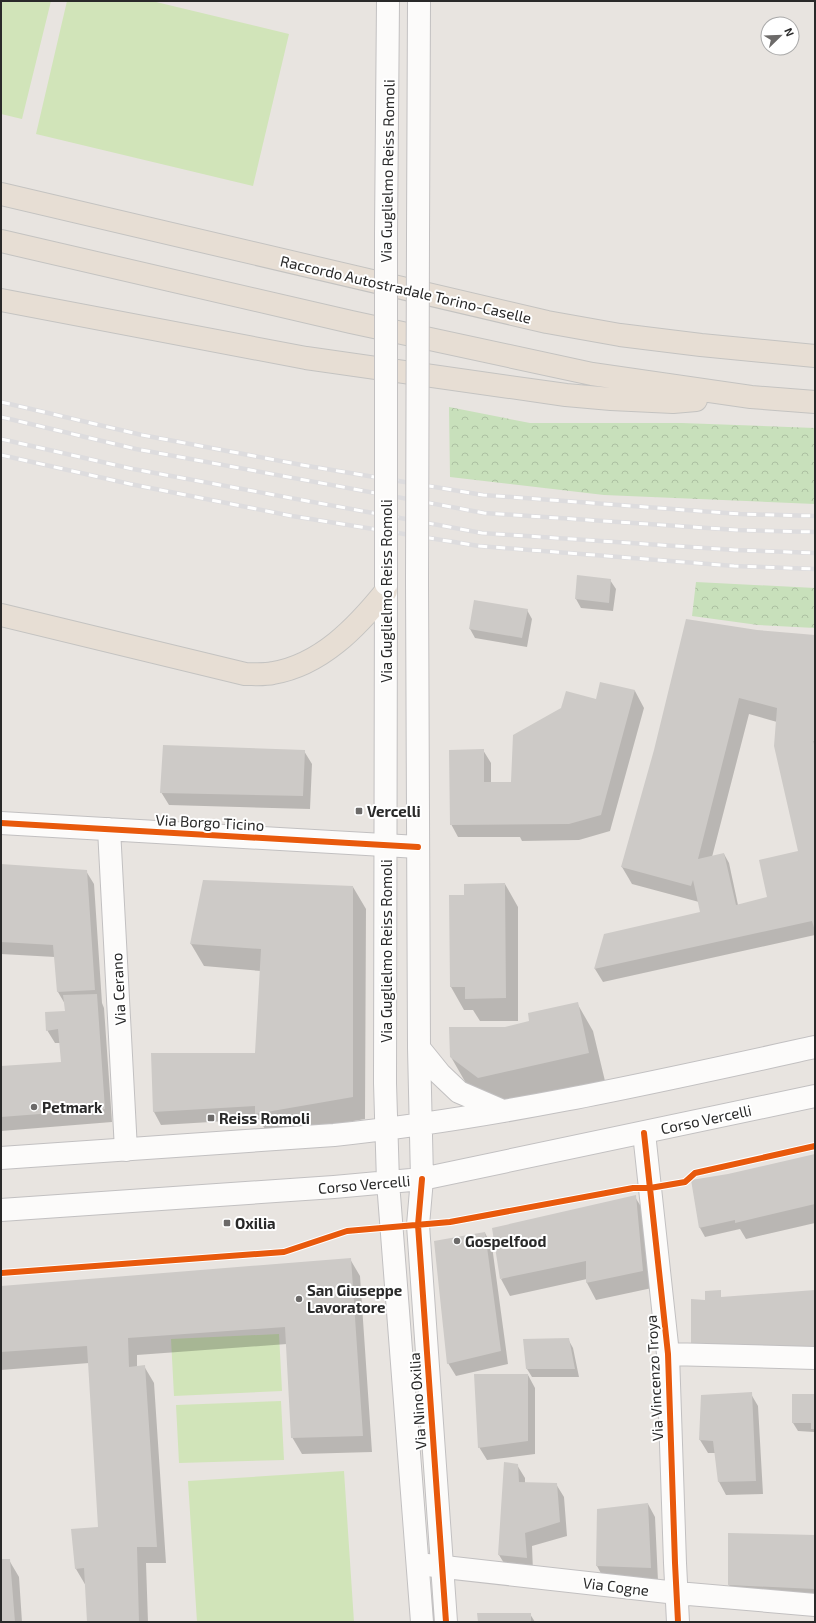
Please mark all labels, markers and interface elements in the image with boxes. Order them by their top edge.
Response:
north arrow [760,16,800,56]
text: N [782,26,797,38]
street label: Via Guglielmo Reiss Romoli [376,79,398,263]
street label: Raccordo Autostradale Torino-Caselle [279,251,533,327]
street label: Via Guglielmo Reiss Romoli [377,499,395,683]
place label: Vercelli [367,802,421,820]
marker: Vercelli [354,806,364,816]
street label: Via Borgo Ticino [155,810,265,834]
street label: Via Guglielmo Reiss Romoli [377,859,395,1043]
street label: Via Cerano [107,952,129,1026]
place label: Petmark [42,1098,103,1116]
street label: Corso Vercelli [659,1101,753,1137]
marker: Petmark [29,1102,39,1112]
place label: Reiss Romoli [219,1109,310,1127]
marker: Reiss Romoli [206,1113,216,1123]
street label: Corso Vercelli [317,1171,411,1197]
place label: Oxilia [235,1214,276,1232]
marker: Oxilia [222,1218,232,1228]
place label: Gospelfood [465,1232,546,1250]
marker: Gospelfood [452,1236,462,1246]
place label: San Giuseppe Lavoratore [307,1281,402,1316]
marker: San Giuseppe Lavoratore [294,1294,304,1304]
street label: Via Vincenzo Troya [642,1314,666,1442]
street label: Via Nino Oxilia [405,1352,429,1450]
street label: Via Cogne [582,1573,650,1599]

